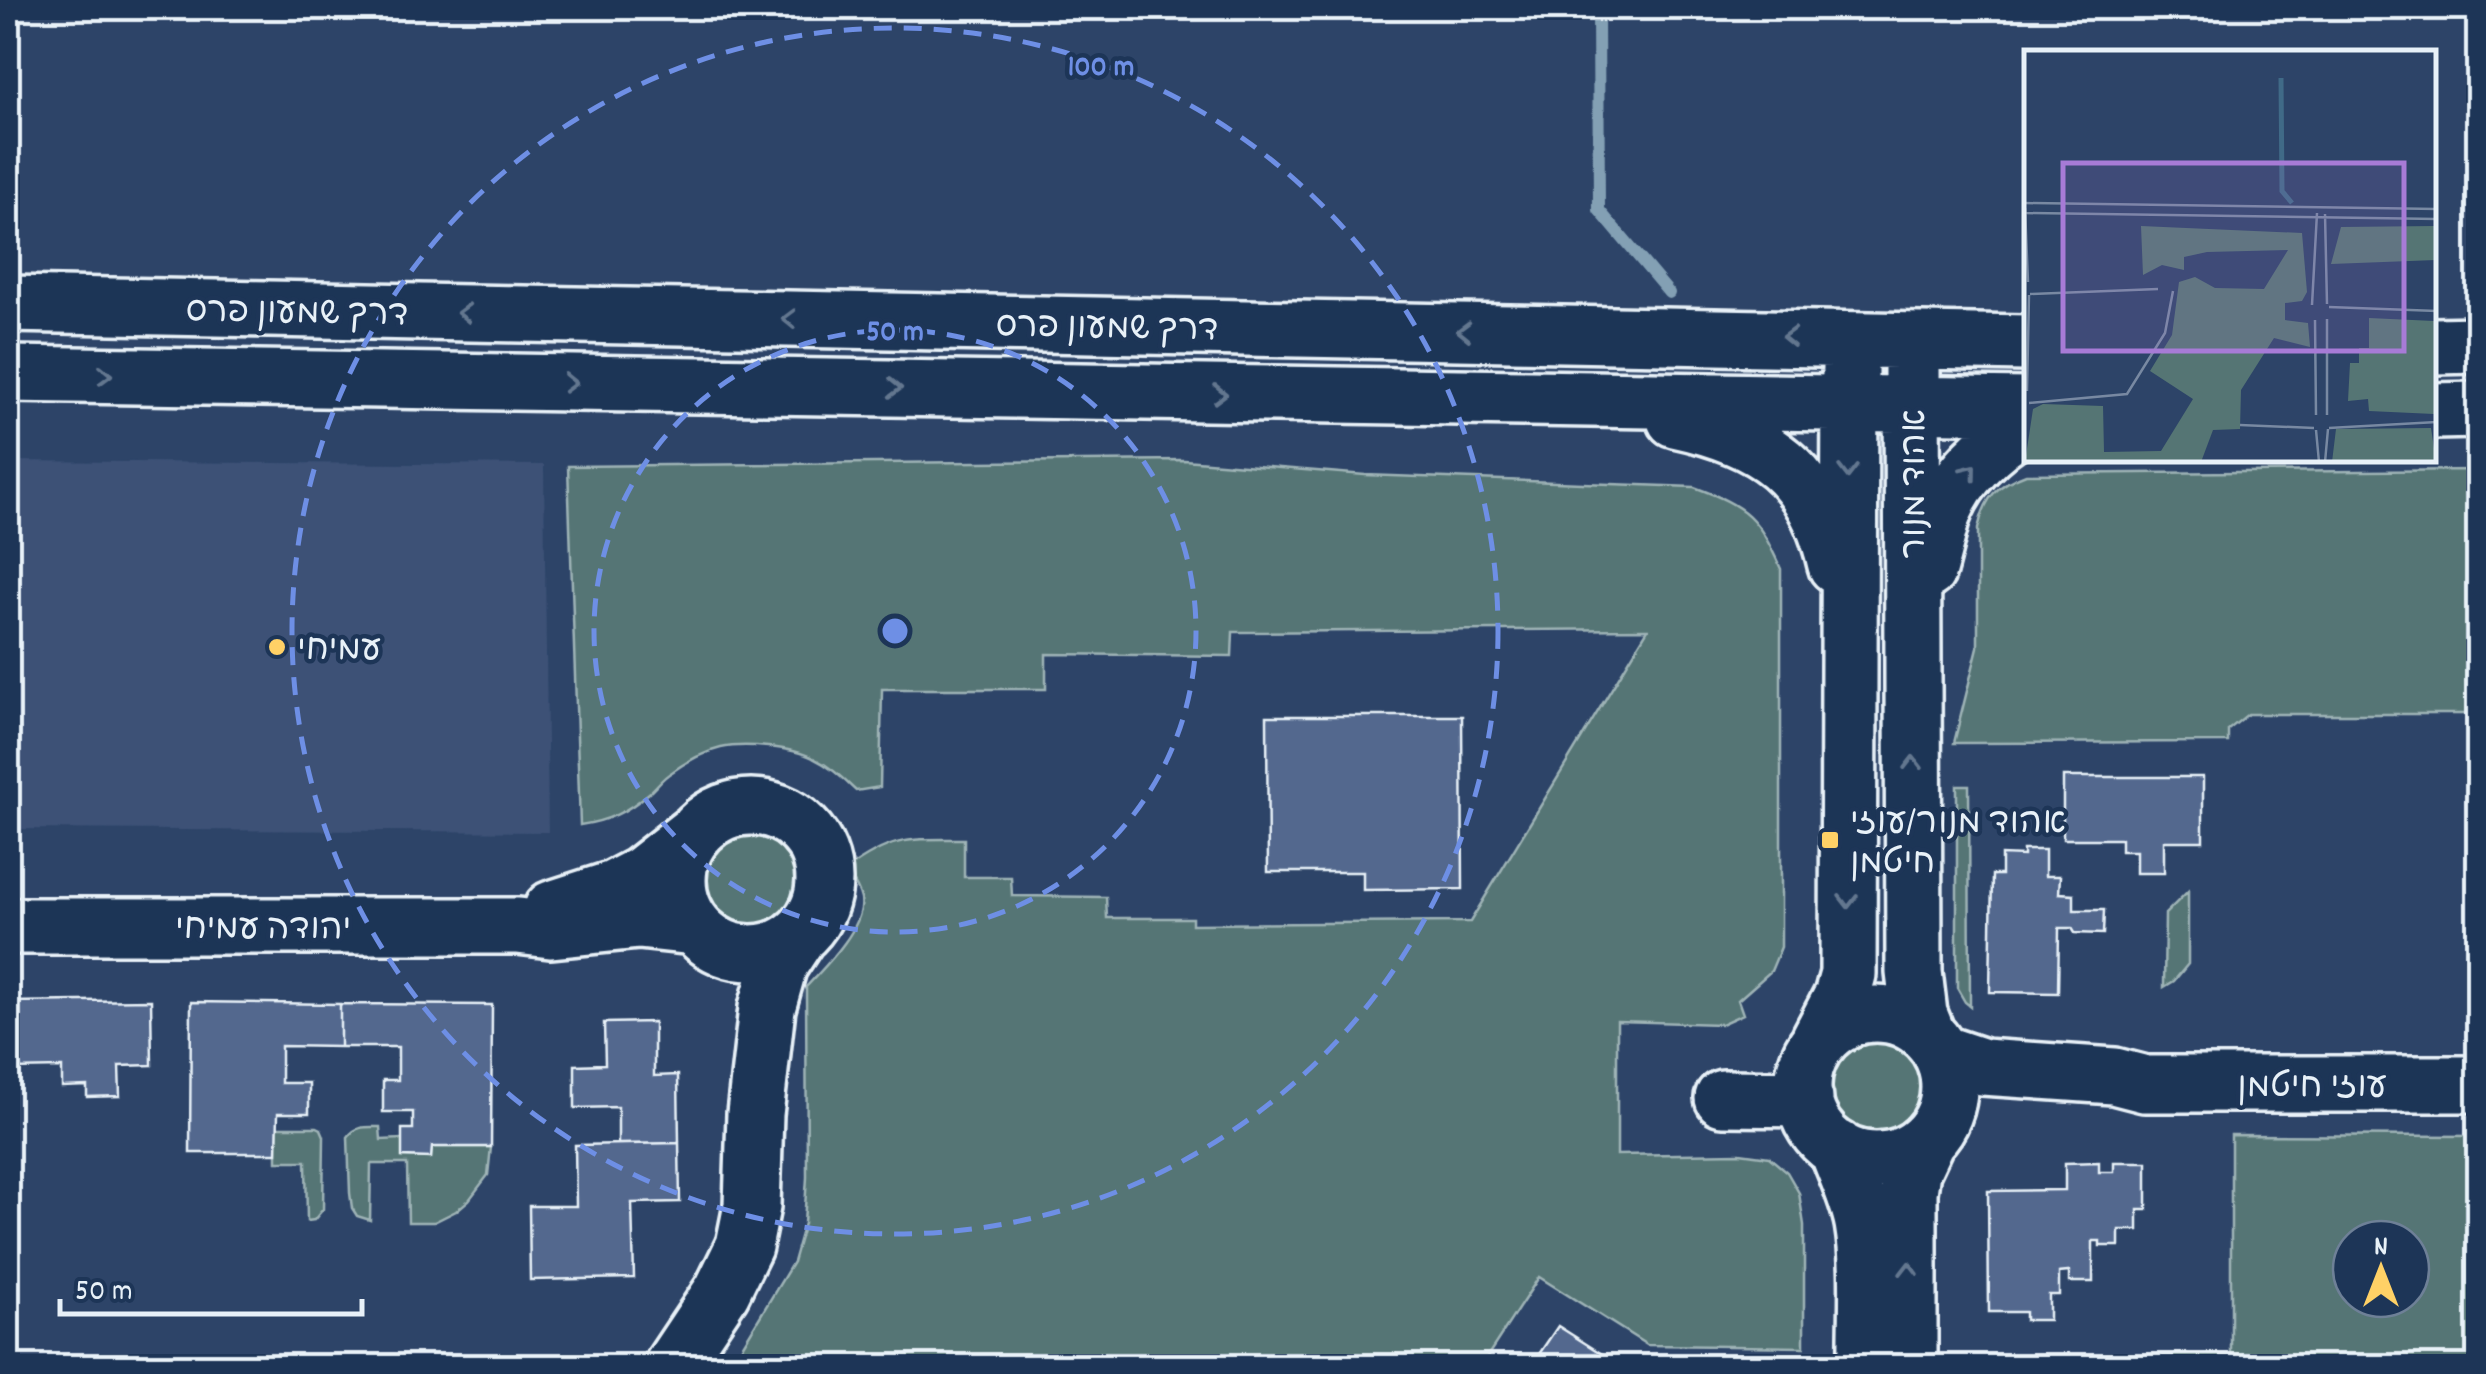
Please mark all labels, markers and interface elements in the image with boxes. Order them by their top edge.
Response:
text: 100 m [1068,48,1134,91]
inset map [2024,50,2436,462]
street label: דרך שמעון פרס [185,288,409,342]
one-way arrow [455,302,471,323]
street label: דרך שמעון פרס [995,303,1219,357]
one-way arrow [780,308,796,329]
text: 50 m [866,313,924,356]
one-way arrow [1455,320,1470,342]
one-way arrow [1780,326,1796,348]
one-way arrow [97,365,113,386]
one-way arrow [562,372,578,394]
one-way arrow [887,378,903,399]
one-way arrow [1212,383,1228,404]
street label: אהוד מנור [1892,409,1942,559]
one-way arrow [1838,463,1859,479]
one-way arrow [1958,464,1976,482]
centre of rings [877,613,913,649]
place label: עמיחי [297,627,381,677]
marker: עמיחי [266,636,288,658]
one-way arrow [1902,755,1924,770]
place label: אהוד מנור/עוזי חיטמן [1850,800,2066,890]
marker: אהוד מנור/עוזי חיטמן [1819,829,1841,851]
one-way arrow [1837,894,1859,909]
street label: יהודה עמיחי [175,906,351,956]
street label: עוזי חיטמן [2237,1064,2387,1114]
north arrow [2331,1219,2431,1319]
text: N [2374,1229,2388,1269]
scale bar [60,1254,362,1316]
one-way arrow [1898,1261,1920,1276]
text: 50 m [75,1272,133,1315]

